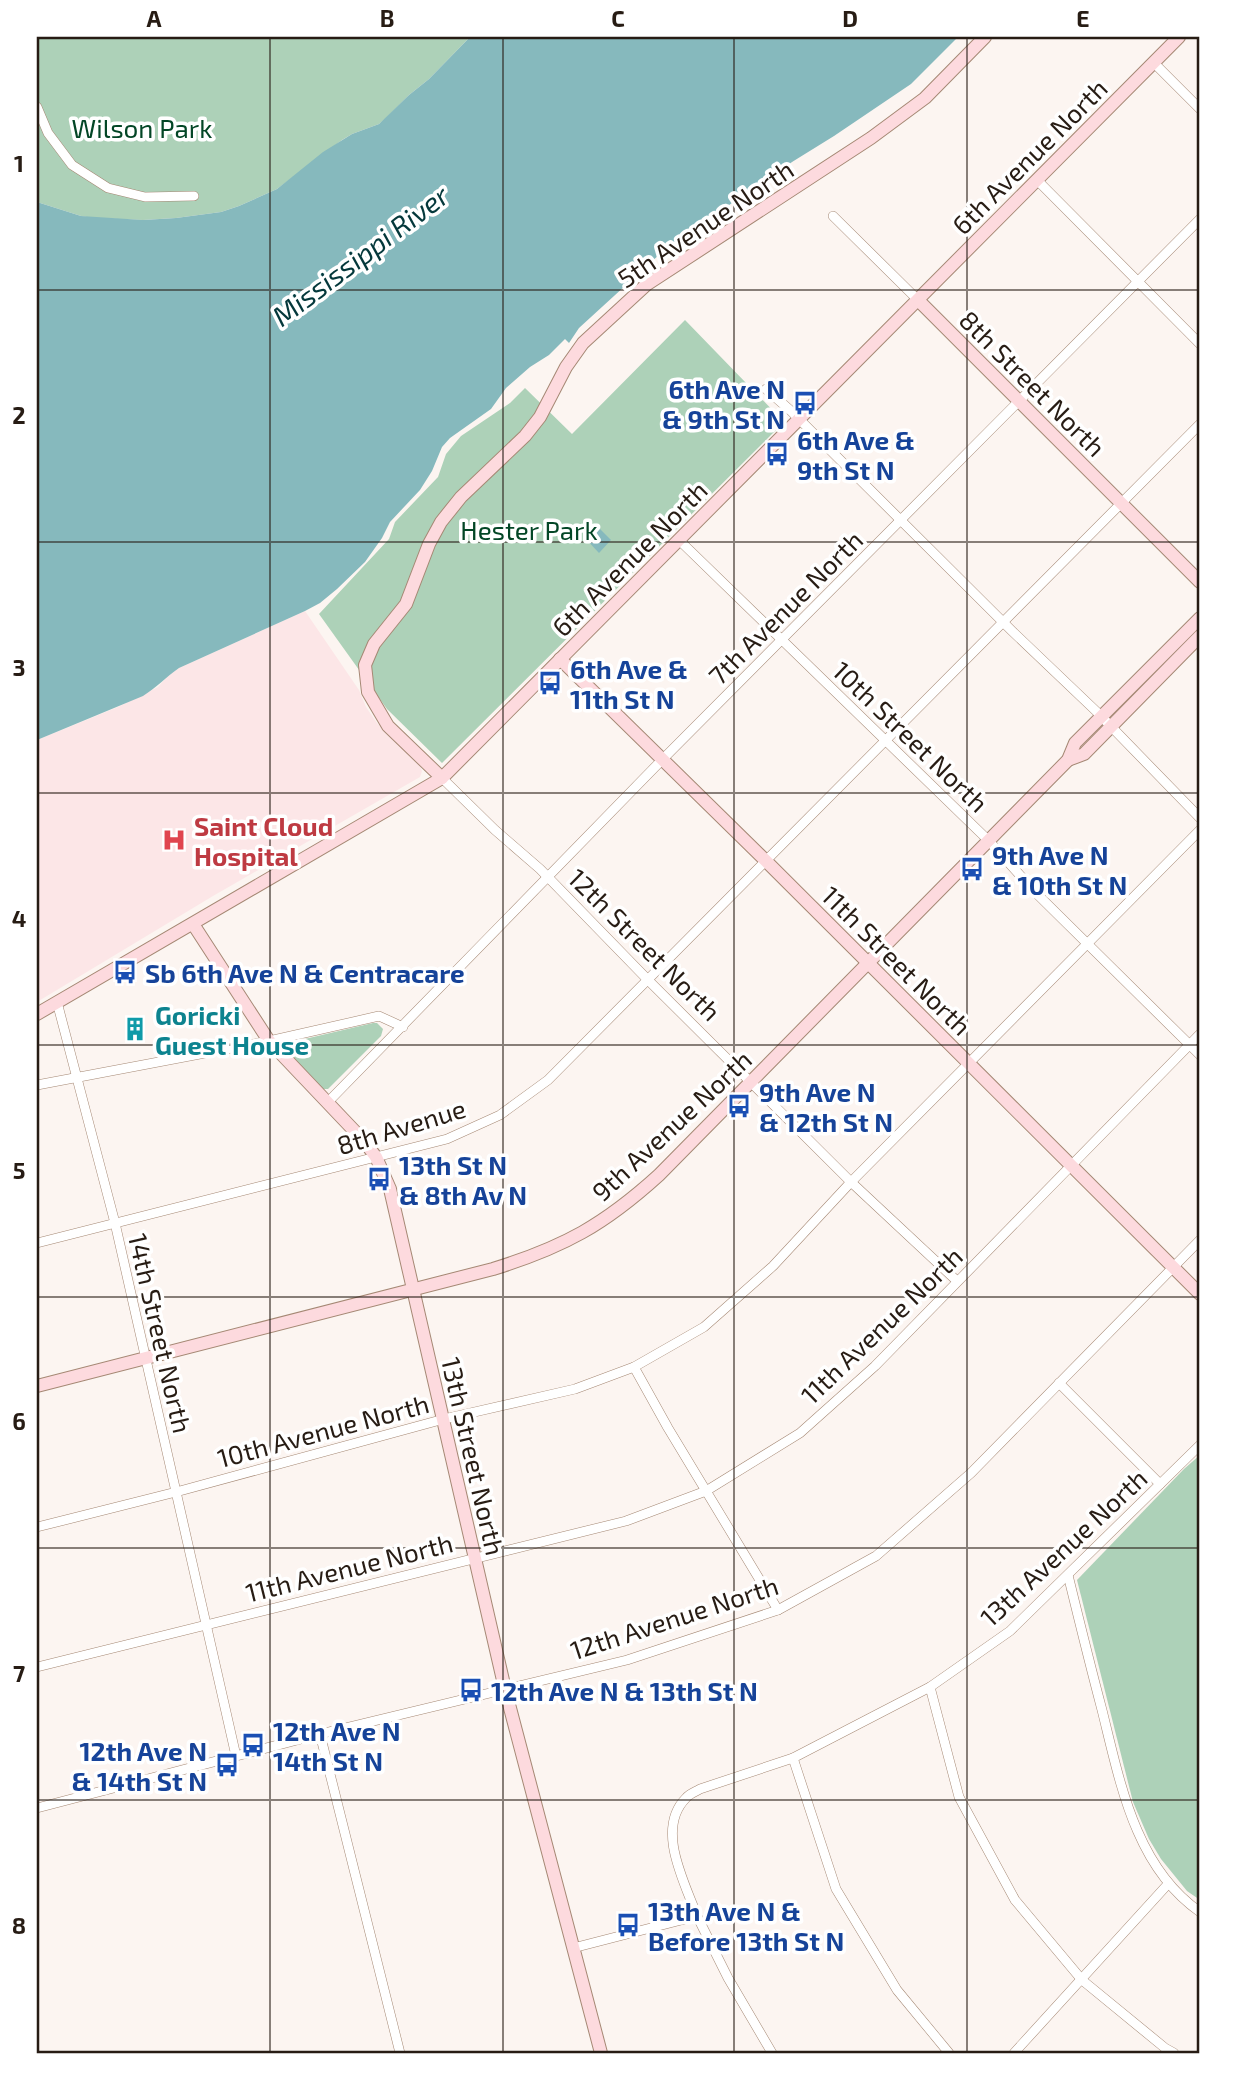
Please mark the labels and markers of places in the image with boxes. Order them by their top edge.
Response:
place label: 6th Ave N & 9th St N [662,373,785,434]
bus stop icon: 6th Ave N & 9th St N [791,389,819,417]
place label: 6th Ave & 9th St N [797,424,915,485]
bus stop icon: 6th Ave & 9th St N [763,440,791,468]
place label: 6th Ave & 11th St N [570,653,688,714]
bus stop icon: 6th Ave & 11th St N [536,669,564,697]
place label: Saint Cloud Hospital [194,810,333,871]
hospital icon: Saint Cloud Hospital [160,826,188,854]
place label: 9th Ave N & 10th St N [992,839,1127,900]
bus stop icon: 9th Ave N & 10th St N [958,855,986,883]
place label: Sb 6th Ave N & Centracare [145,957,465,988]
bus stop icon: Sb 6th Ave N & Centracare [111,958,139,986]
place label: Goricki Guest House [155,999,309,1060]
building icon: Goricki Guest House [121,1015,149,1043]
place label: 9th Ave N & 12th St N [759,1076,893,1137]
bus stop icon: 9th Ave N & 12th St N [725,1092,753,1120]
place label: 13th St N & 8th Av N [399,1149,527,1210]
bus stop icon: 13th St N & 8th Av N [365,1165,393,1193]
place label: 12th Ave N & 13th St N [491,1675,758,1706]
bus stop icon: 12th Ave N & 13th St N [457,1676,485,1704]
place label: 12th Ave N 14th St N [273,1715,401,1776]
bus stop icon: 12th Ave N 14th St N [239,1731,267,1759]
place label: 12th Ave N & 14th St N [72,1735,207,1796]
bus stop icon: 12th Ave N & 14th St N [213,1751,241,1779]
place label: 13th Ave N & Before 13th St N [648,1895,844,1956]
bus stop icon: 13th Ave N & Before 13th St N [614,1911,642,1939]

